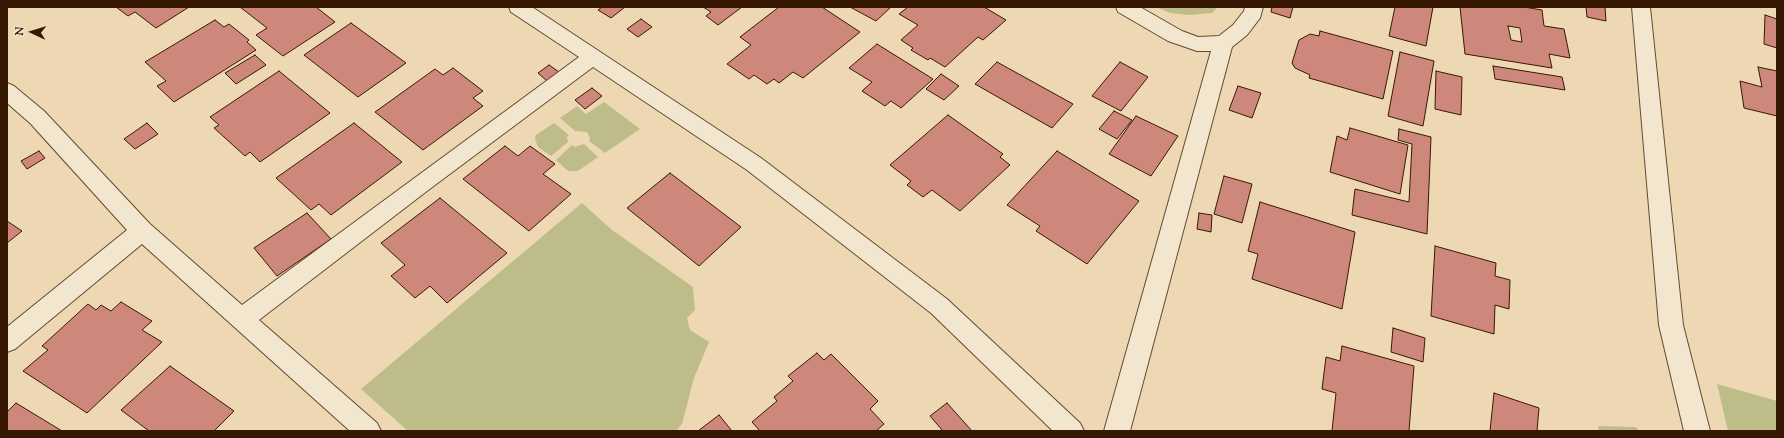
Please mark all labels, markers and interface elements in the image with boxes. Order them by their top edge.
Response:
north arrow [12,12,52,52]
text: N [12,26,28,36]

